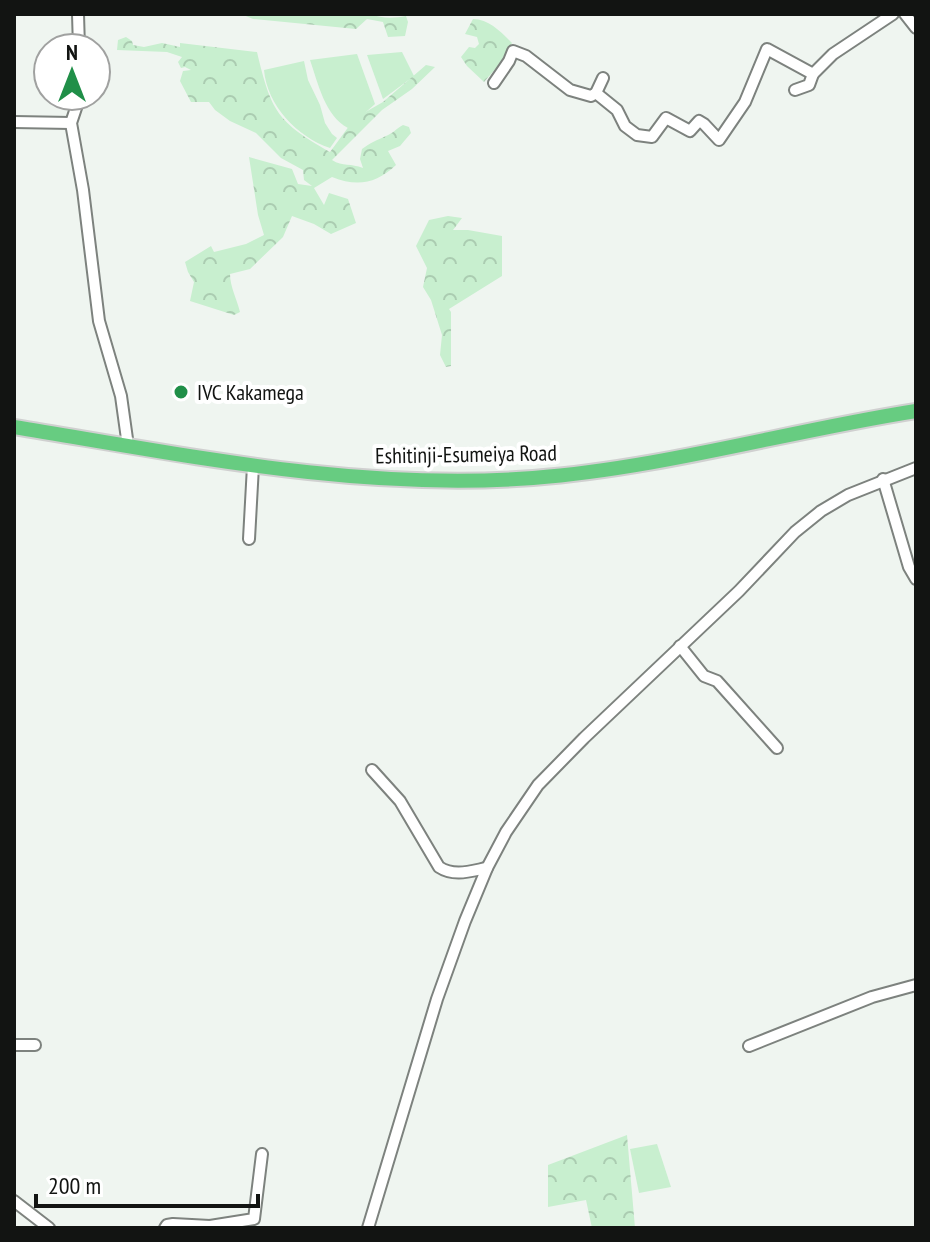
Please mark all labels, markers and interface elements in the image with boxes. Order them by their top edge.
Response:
north arrow [32,32,112,112]
text: N [66,38,78,66]
place label: IVC Kakamega [197,378,304,406]
marker: IVC Kakamega [172,383,190,401]
street label: Eshitinji-Esumeiya Road [375,438,557,470]
scale bar [36,1158,258,1208]
text: 200 m [48,1170,101,1201]

